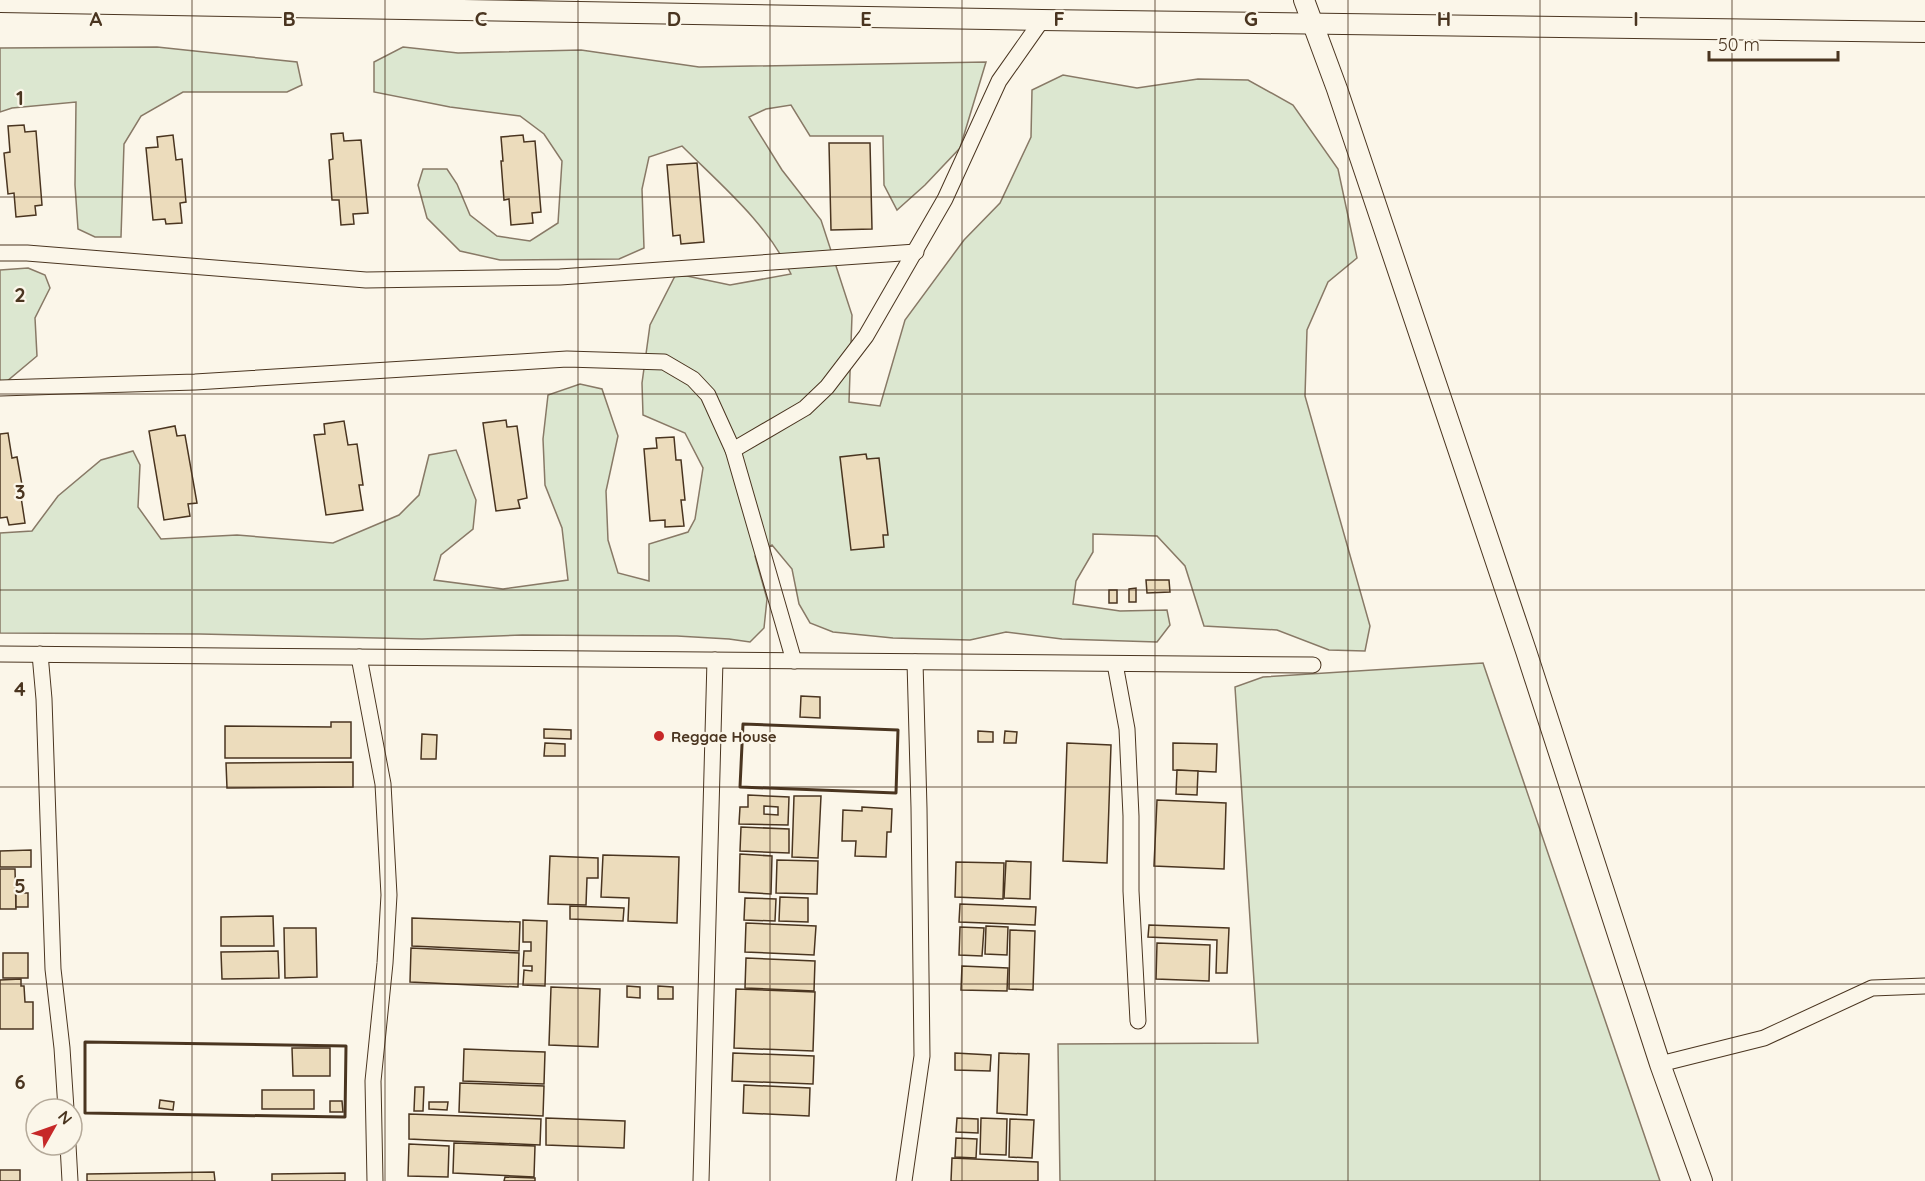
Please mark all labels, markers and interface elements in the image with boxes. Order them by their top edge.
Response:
text: A [90,6,103,31]
text: B [282,6,296,31]
text: C [475,6,488,31]
text: D [667,6,681,31]
text: E [860,6,872,31]
text: F [1053,6,1065,31]
text: G [1244,6,1258,31]
text: H [1437,6,1451,31]
text: I [1633,6,1639,31]
scale bar [1709,24,1838,62]
text: 50 m [1718,33,1760,56]
text: 1 [16,85,24,110]
text: 2 [14,282,26,307]
text: 3 [15,479,25,504]
text: 4 [14,676,26,701]
place label: Reggae House [671,727,777,746]
marker: Reggae House [652,729,666,743]
text: 5 [14,873,26,898]
text: 6 [14,1069,26,1094]
north arrow [24,1097,84,1157]
text: N [54,1106,77,1128]

